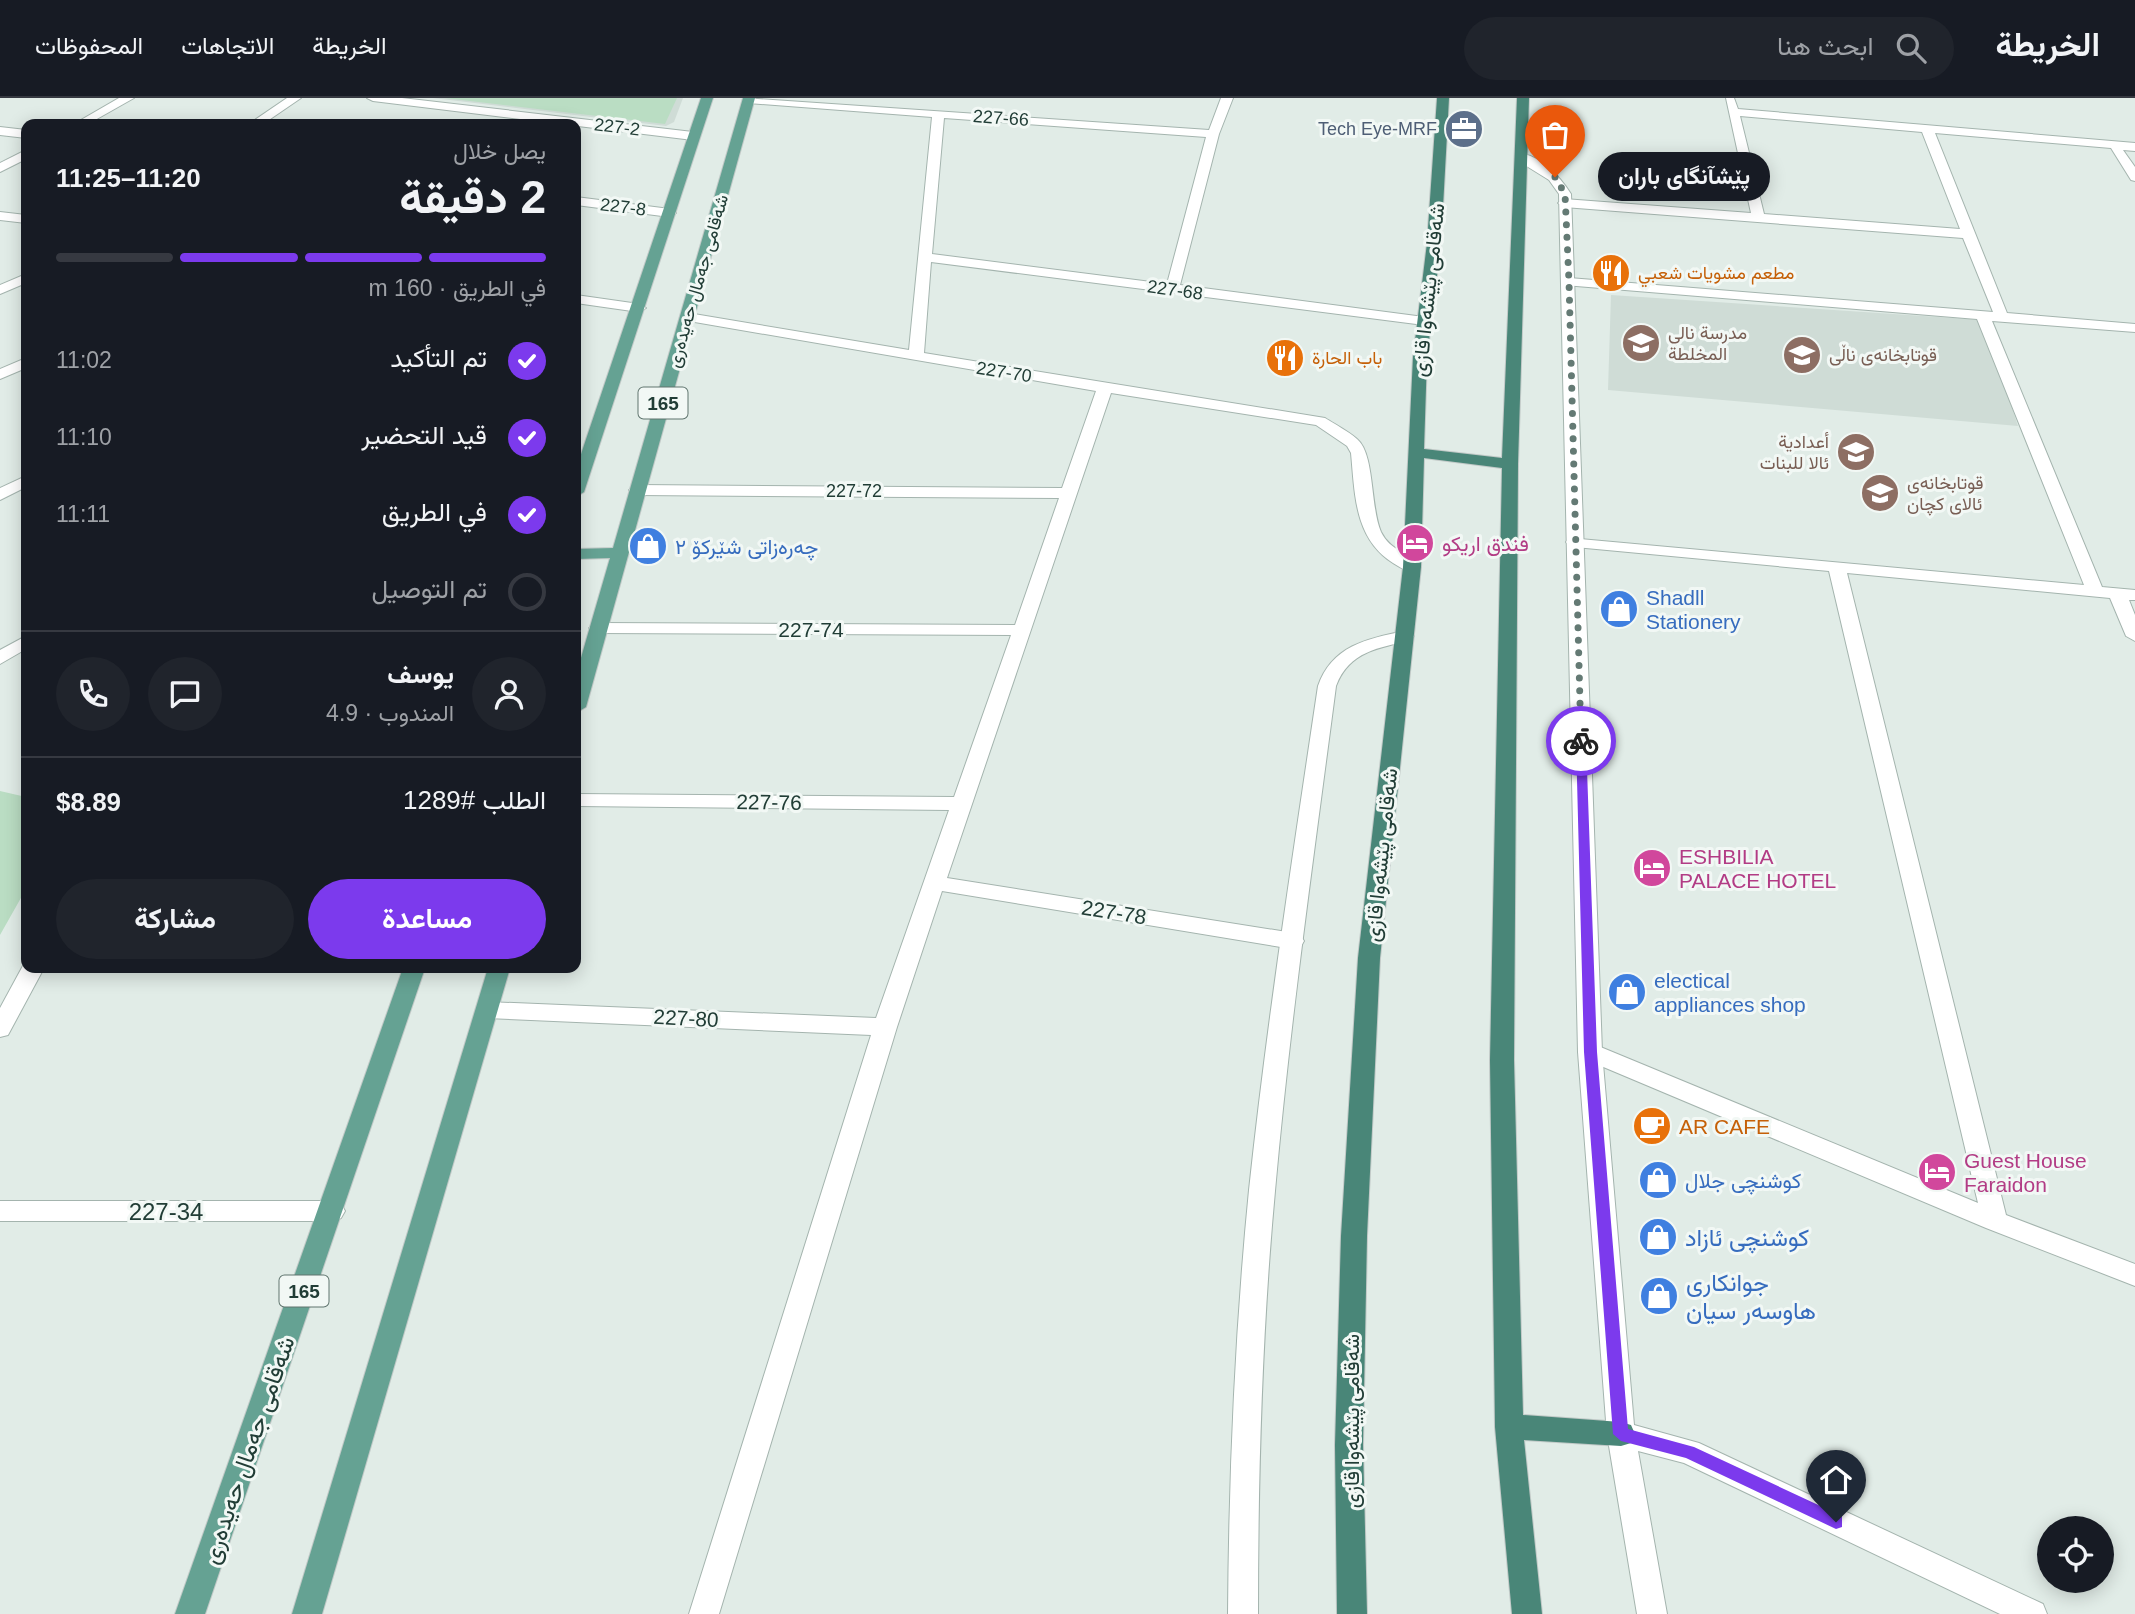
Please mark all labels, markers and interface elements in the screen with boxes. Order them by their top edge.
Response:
search box [1464,17,1954,80]
text: الخريطة [1996,26,2100,63]
icon: search [1892,29,1930,67]
text: ابحث هنا [1777,31,1874,61]
text: المحفوظات [35,32,143,59]
text: الاتجاهات [181,32,274,59]
text: الخريطة [312,32,387,59]
pin [1525,105,1585,177]
street label: 227-66 [972,106,1030,130]
office icon: Tech Eye-MRF [1443,108,1485,150]
street label: 227-2 [593,114,641,140]
icon: bag [1536,116,1574,154]
place label: Tech Eye-MRF [1318,119,1437,139]
text: يصل خلال [453,138,546,164]
callout: پێشآنگای باران [1597,153,1768,202]
text: 11:20–11:25 [56,163,201,193]
text: پێشآنگای باران [1618,163,1750,189]
text: 2 دقيقة [399,171,546,223]
street label: شەقامی جەمال حەیدەری [664,192,733,370]
street label: 227-8 [599,194,647,220]
street label: شەقامی پێشەوا قازی [1407,202,1452,378]
restaurant icon: مطعم مشويات شعبي [1590,252,1632,294]
place label: مطعم مشويات شعبي [1638,263,1794,288]
text: في الطريق · 160 m [369,275,546,301]
street label: 227-68 [1146,276,1204,304]
school or university icon: مدرسة نالي المخلطة [1620,322,1662,364]
place label: مدرسة نالي المخلطة [1668,323,1747,364]
school or university icon: قوتابخانەی ناڵی [1781,334,1823,376]
restaurant icon: باب الحارة [1264,337,1306,379]
icon: check [508,342,546,380]
text: تم التأكيد [390,343,487,373]
place label: قوتابخانەی ناڵی [1829,344,1937,366]
text: 11:02 [56,347,112,373]
place label: باب الحارة [1312,348,1382,369]
street label: 227-70 [975,358,1033,386]
road number: 165 [638,388,688,418]
icon: check [508,419,546,457]
text: قيد التحضير [361,420,487,450]
text: 11:10 [56,424,112,450]
school or university icon: أعدادية ئالا للبنات [1835,431,1877,473]
place label: أعدادية ئالا للبنات [1760,432,1829,473]
school or university icon: قوتابخانەی ئالای کچان [1859,472,1901,514]
place label: قوتابخانەی ئالای کچان [1907,473,1983,516]
street label: 227-72 [826,481,882,501]
icon: check [508,496,546,534]
text: في الطريق [382,497,487,527]
text: 11:11 [56,501,110,527]
hotel icon: فندق اريكو [1394,522,1436,564]
shop icon: چەرەزاتی شێرکۆ ٢ [627,525,669,567]
place label: فندق اريكو [1442,532,1529,557]
place label: چەرەزاتی شێرکۆ ٢ [675,535,818,561]
text: تم التوصيل [371,574,487,604]
place label: Shadll Stationery [1646,586,1741,633]
shop icon: Shadll Stationery [1598,588,1640,630]
street label: 227-74 [778,618,844,641]
button: phone [56,657,130,731]
button: chat [148,657,222,731]
button: person [472,657,546,731]
text: يوسف [387,659,454,689]
text: المندوب · 4.9 [326,700,454,726]
courier [1546,706,1616,776]
icon: bike [1562,722,1600,760]
street label: شەقامی پێشەوا قازی [1360,767,1405,943]
text: الطلب #1289 [403,785,546,815]
text: $8.89 [56,787,121,817]
street label: 227-76 [736,790,802,814]
place label: ESHBILIA PALACE HOTEL [1679,845,1836,892]
hotel icon: ESHBILIA PALACE HOTEL [1631,847,1673,889]
button: مشاركة [56,879,294,959]
button: مساعدة [308,879,546,959]
street label: 227-78 [1080,896,1148,928]
place label: electical appliances shop [1654,969,1806,1016]
shop icon: electical appliances shop [1606,971,1648,1013]
street label: 227-80 [653,1005,719,1031]
cafe icon: AR CAFE [1631,1105,1673,1147]
place label: AR CAFE [1679,1115,1770,1138]
place label: Guest House Faraidon [1964,1149,2087,1196]
hotel icon: Guest House Faraidon [1916,1151,1958,1193]
shop icon: کوشنچی جلال [1637,1159,1679,1201]
place label: کوشنچی جلال [1685,1169,1801,1195]
street label: 227-34 [129,1198,203,1225]
shop icon: کوشنچی ئازاد [1637,1216,1679,1258]
place label: کوشنچی ئازاد [1685,1224,1809,1254]
place label: جوانکاری هاوسەر سیان [1686,1269,1816,1326]
road number: 165 [280,1275,328,1306]
shop icon: جوانکاری هاوسەر سیان [1638,1275,1680,1317]
street label: شەقامی جەمال حەیدەری [196,1333,302,1568]
street label: شەقامی پێشەوا قازی [1340,1334,1366,1508]
pin [1806,1450,1866,1522]
icon: home [1817,1461,1855,1499]
map controls [2037,1516,2114,1593]
button: locate [2037,1516,2114,1593]

